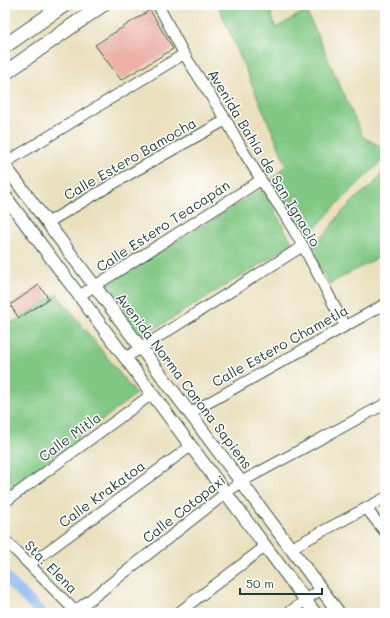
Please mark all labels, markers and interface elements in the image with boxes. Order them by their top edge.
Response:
street label: Avenida Bahía de San Ignacio [204,65,325,250]
street label: Calle Estero Bamocha [60,113,199,204]
street label: Calle Estero Teacapán [92,175,233,276]
street label: Avenida Norma Corona Sapiens [112,289,257,473]
street label: Calle Estero Chametla [208,300,351,391]
street label: Calle Mitla [35,408,105,466]
street label: Calle Krakatoa [55,456,149,531]
street label: Calle Cotopaxi [138,470,229,547]
street label: Sta. Elena [21,536,82,597]
scale bar [240,570,322,596]
text: 50 m [246,575,274,591]

